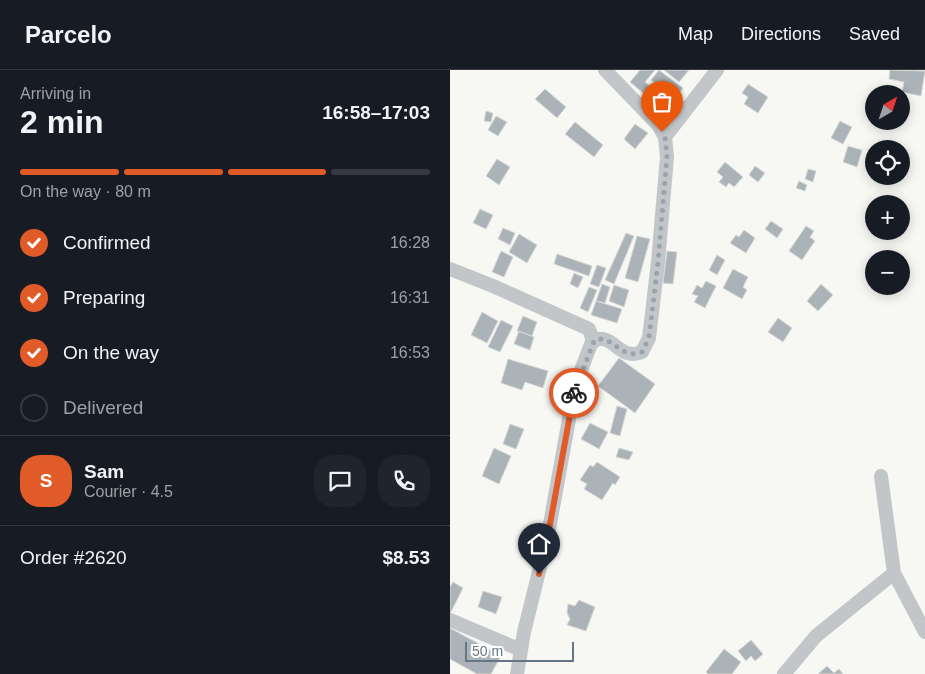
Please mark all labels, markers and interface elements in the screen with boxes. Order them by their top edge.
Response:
text: Parcelo [25,21,112,48]
text: Map [678,24,713,44]
text: Directions [741,24,821,44]
text: Saved [849,24,900,44]
pin [641,81,683,132]
text: Arriving in [20,85,91,102]
north arrow [865,85,910,130]
map controls [865,85,910,295]
icon: bag [648,88,676,116]
text: 16:58–17:03 [322,102,430,123]
text: 2 min [20,104,104,140]
button: locate [865,140,910,185]
text: On the way · 80 m [20,183,151,200]
button: + [865,195,910,240]
icon: check [20,229,48,257]
text: Confirmed [63,232,151,253]
text: 16:28 [390,234,430,251]
button: − [865,250,910,295]
icon: check [20,284,48,312]
text: Preparing [63,287,145,308]
text: 16:31 [390,289,430,306]
icon: check [20,339,48,367]
text: On the way [63,342,159,363]
text: 16:53 [390,344,430,361]
courier [549,368,599,418]
icon: bike [560,379,588,407]
text: Delivered [63,397,143,418]
button: chat [314,455,366,507]
button: phone [378,455,430,507]
text: Sam [84,461,124,482]
text: S [40,470,52,491]
text: Courier · 4.5 [84,483,173,500]
pin [518,523,560,574]
icon: home [525,530,553,558]
text: Order #2620 [20,547,127,568]
text: $8.53 [382,547,430,568]
scale bar [465,639,574,662]
text: 50 m [472,643,503,659]

